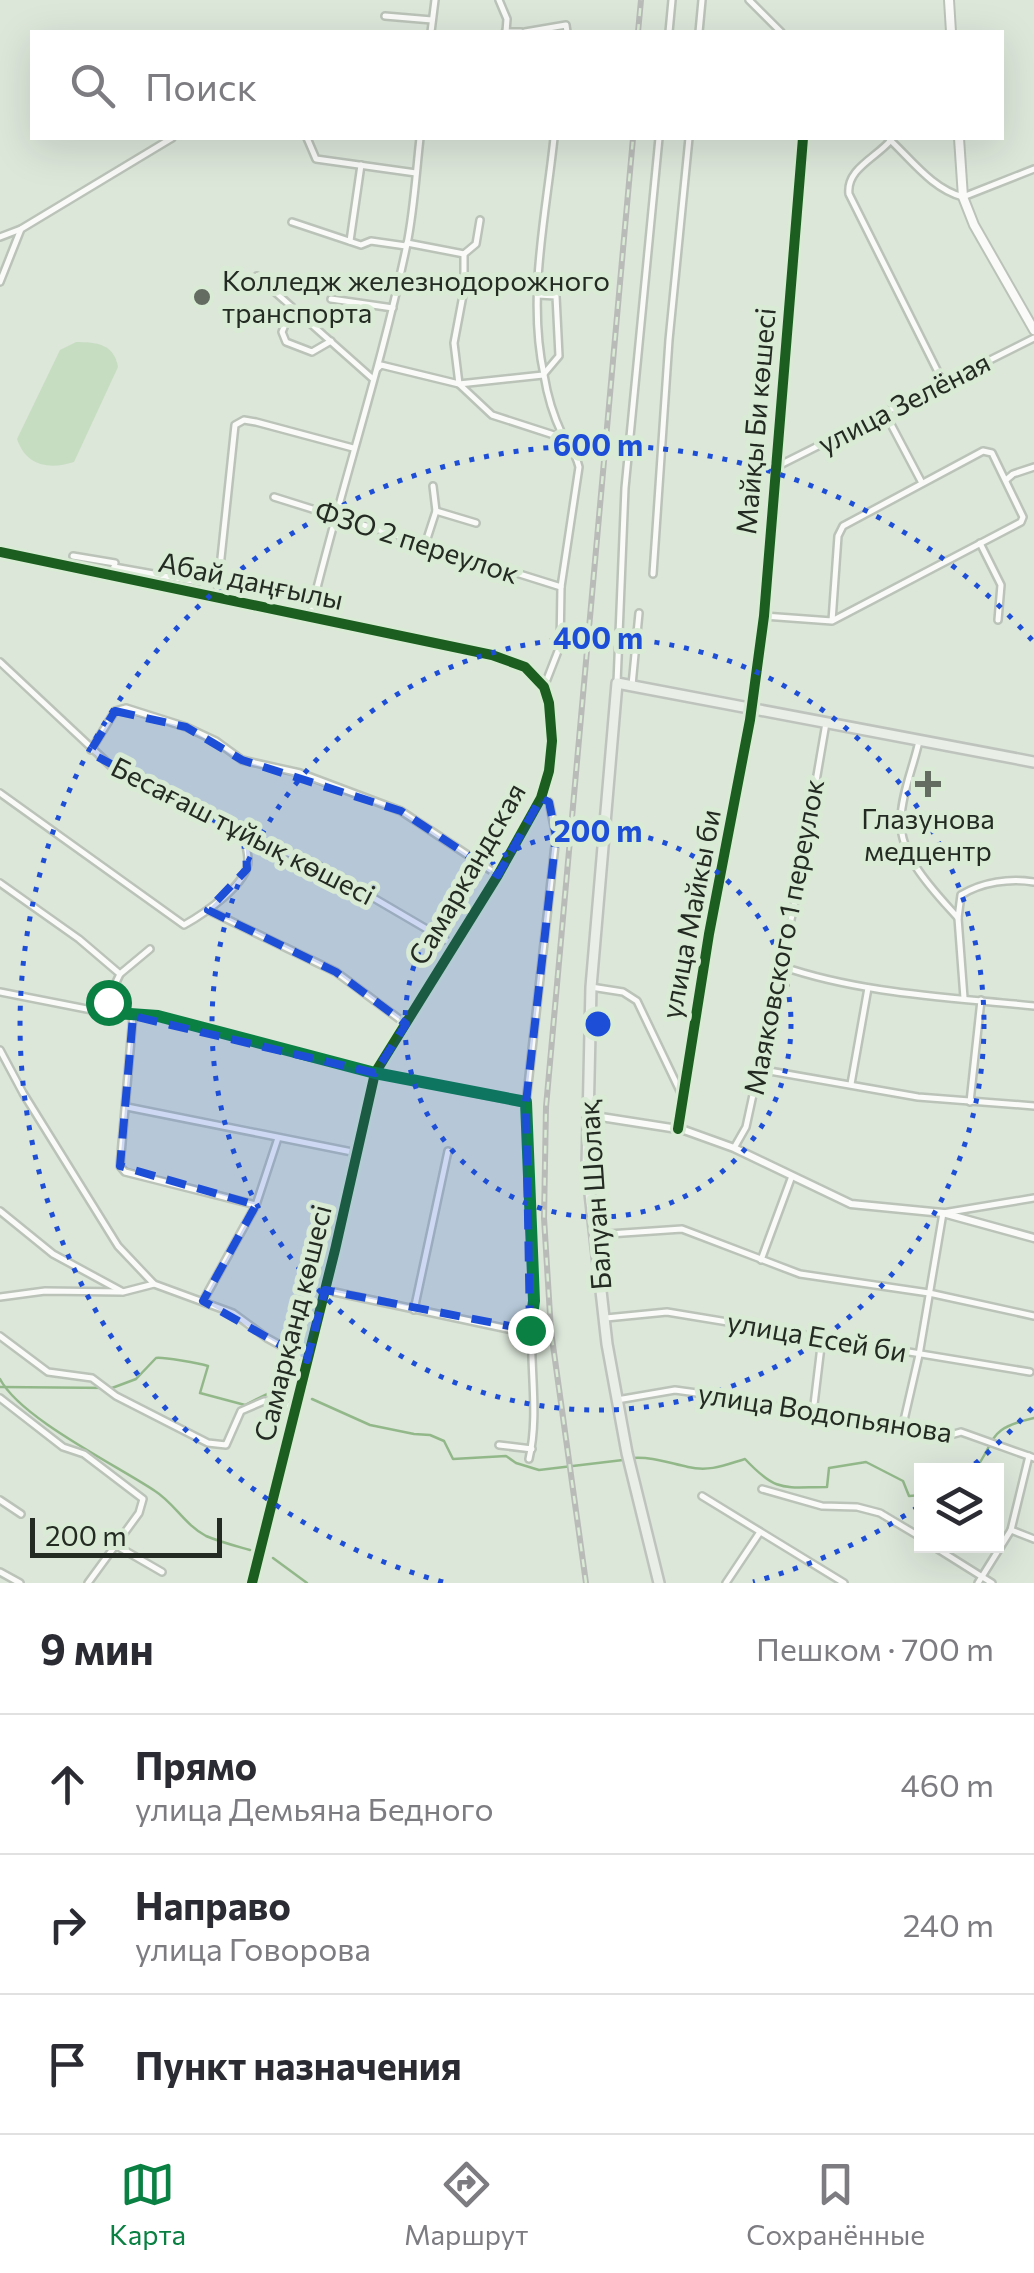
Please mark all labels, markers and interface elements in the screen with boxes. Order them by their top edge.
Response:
search box [30,30,1004,140]
icon: search [65,58,120,113]
text: Поиск [145,62,257,109]
place label: Колледж железнодорожного транспорта [222,263,610,329]
marker: Колледж железнодорожного транспорта [191,286,213,308]
street label: Майқы Би көшесі [728,306,782,536]
street label: улица Зелёная [812,344,995,460]
text: 600 m [553,425,643,462]
street label: ФЗО 2 переулок [311,492,523,590]
street label: Абай даңғылы [156,544,347,616]
text: 400 m [553,618,643,655]
street label: Бесағаш тұйық көшесі [106,749,381,911]
marker: Глазунова медцентр [915,771,941,797]
street label: Самаркандская [400,776,532,971]
street label: Маяковского 1 переулок [736,776,830,1098]
place label: Глазунова медцентр [861,801,995,867]
street label: улица Майкы би [653,806,727,1021]
text: 200 m [554,811,642,848]
route start [86,980,132,1026]
centre of rings [580,1006,616,1042]
street label: Балуан Шолақ [570,1099,618,1291]
street label: Самарқанд көшесі [246,1201,338,1445]
street label: улица Есей би [725,1303,910,1369]
route end [508,1308,554,1354]
street label: улица Водопьянова [696,1375,955,1449]
map controls [914,1463,1004,1553]
button: layers [914,1463,1004,1553]
scale bar [30,1513,222,1558]
text: 200 m [45,1518,127,1552]
text: 9 мин [40,1622,154,1674]
text: Пешком · 700 m [756,1628,994,1668]
text: Прямо [135,1741,257,1788]
icon: ahead [40,1757,95,1812]
text: 460 m [900,1764,994,1804]
text: улица Демьяна Бедного [135,1788,494,1828]
text: Направо [135,1881,291,1928]
icon: right [40,1897,95,1952]
text: 240 m [903,1904,994,1944]
text: улица Говорова [135,1928,371,1968]
icon: arrive [40,2037,95,2092]
text: Пункт назначения [135,2041,462,2088]
tab: Карта [109,2157,186,2251]
tab: Маршрут [404,2157,528,2251]
tab: Сохранённые [746,2157,925,2251]

